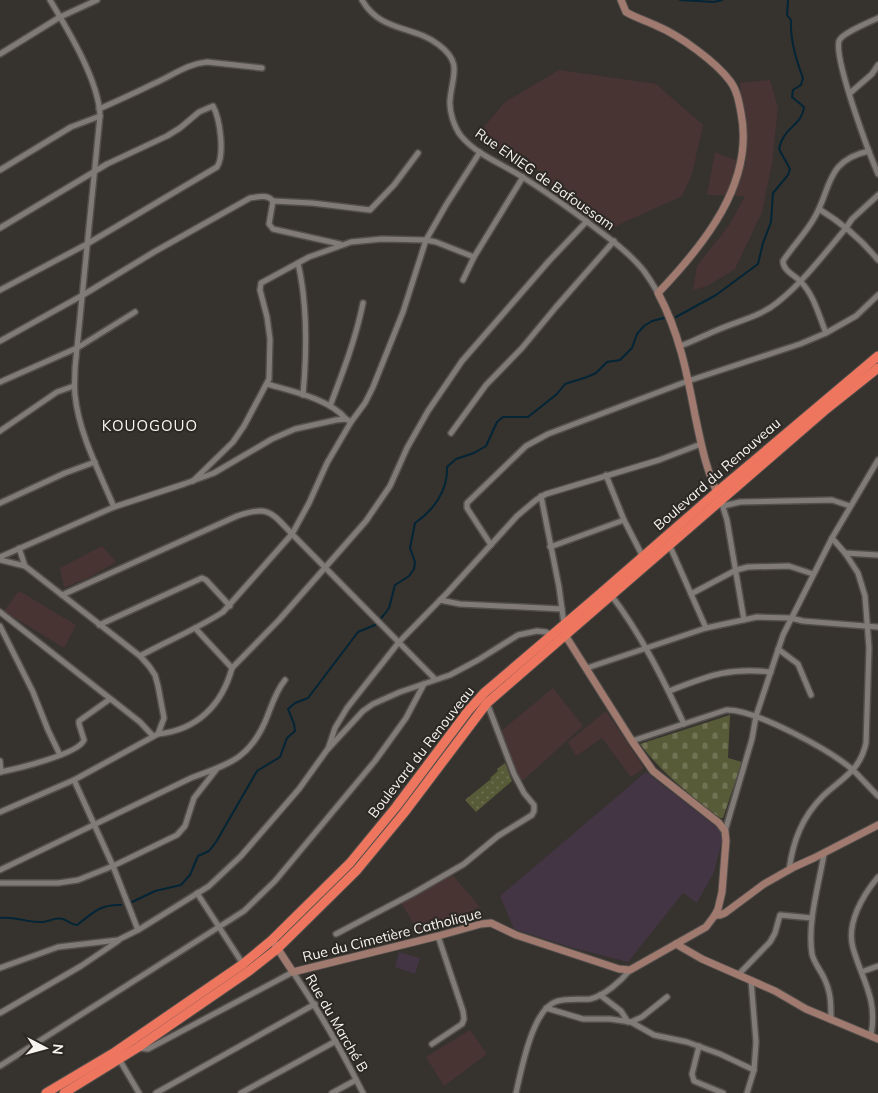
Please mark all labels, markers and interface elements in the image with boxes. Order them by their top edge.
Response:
street label: Rue ENIEG de Bafoussam [472,124,618,234]
street label: Boulevard du Renouveau [650,414,784,534]
district label: KOUOGOUO [102,416,198,435]
street label: Boulevard du Renouveau [364,683,478,821]
street label: Rue du Cimetière Catholique [301,904,483,966]
street label: Rue du Marché B [302,971,372,1075]
north arrow [20,1023,70,1073]
text: N [48,1043,67,1056]

